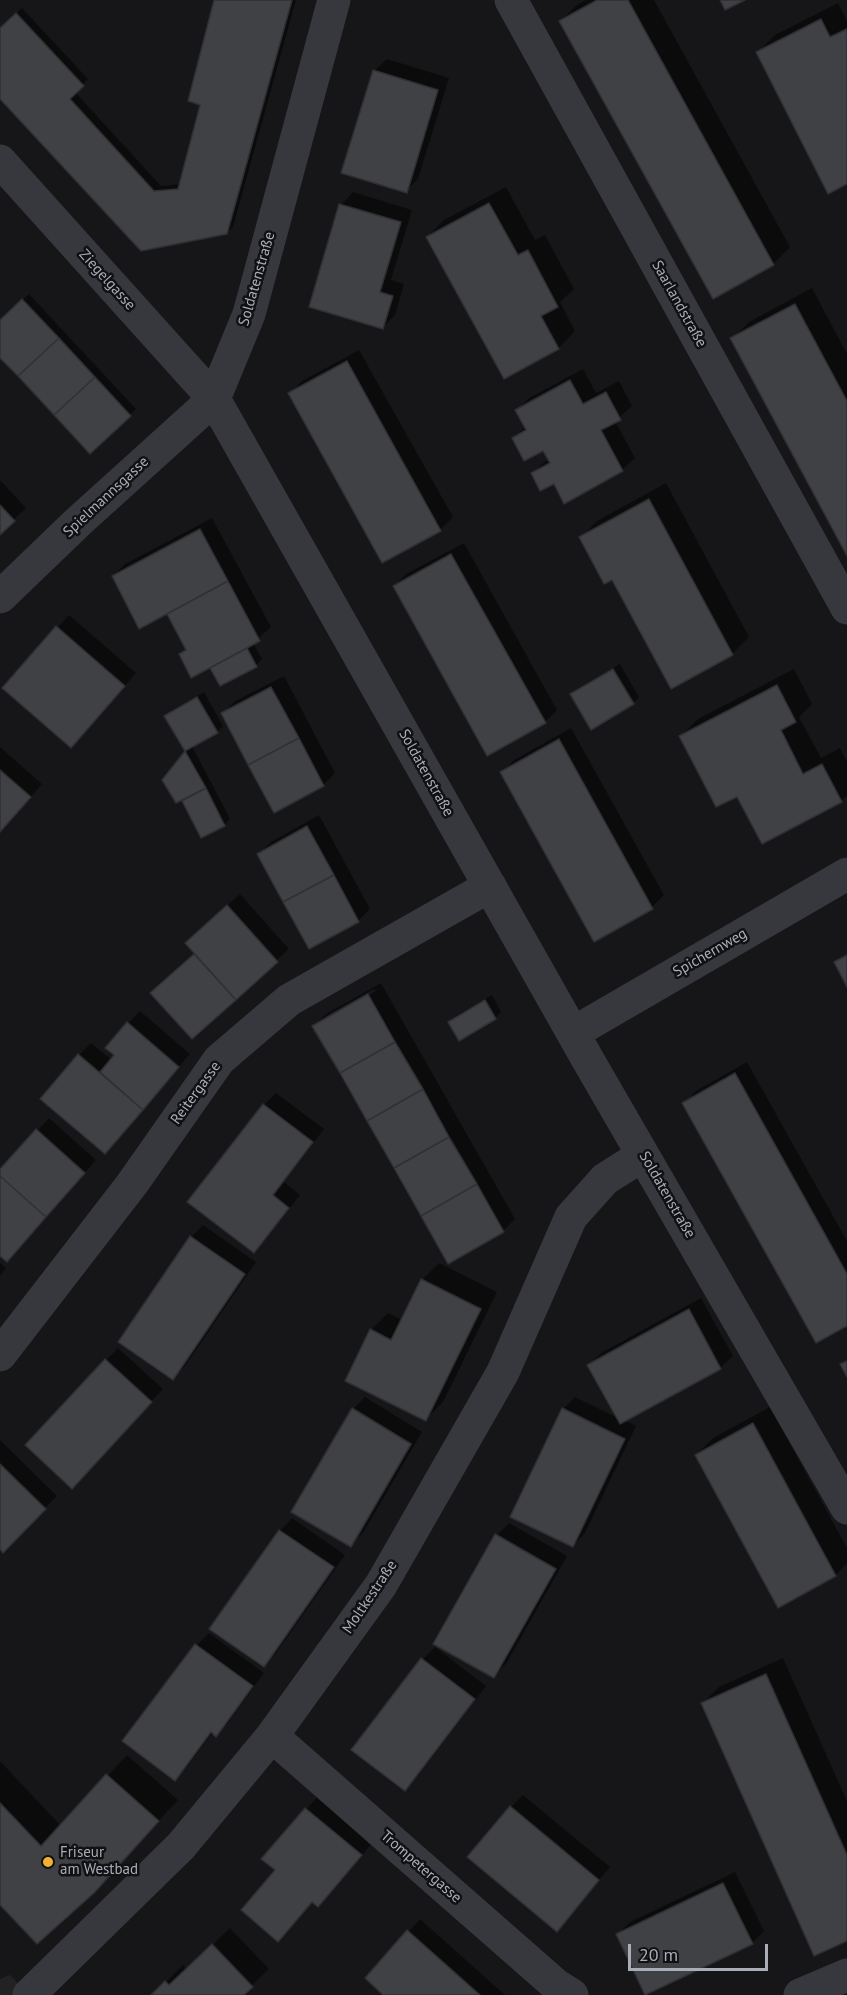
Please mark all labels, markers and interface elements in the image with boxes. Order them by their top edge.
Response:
street label: Soldatenstraße [235,230,279,328]
street label: Ziegelgasse [75,246,139,314]
street label: Saarlandstraße [648,257,710,351]
street label: Spielmannsgasse [60,453,152,541]
street label: Soldatenstraße [395,726,457,820]
street label: Spichernweg [670,925,750,981]
street label: Reitergasse [167,1058,225,1128]
street label: Soldatenstraße [635,1148,699,1242]
street label: Moltkestraße [339,1557,401,1637]
street label: Trompetergasse [377,1827,465,1907]
place label: Friseur am Westbad [60,1844,138,1879]
marker: Friseur am Westbad [41,1855,55,1869]
scale bar [631,1932,770,1970]
text: 20 m [639,1943,678,1966]

